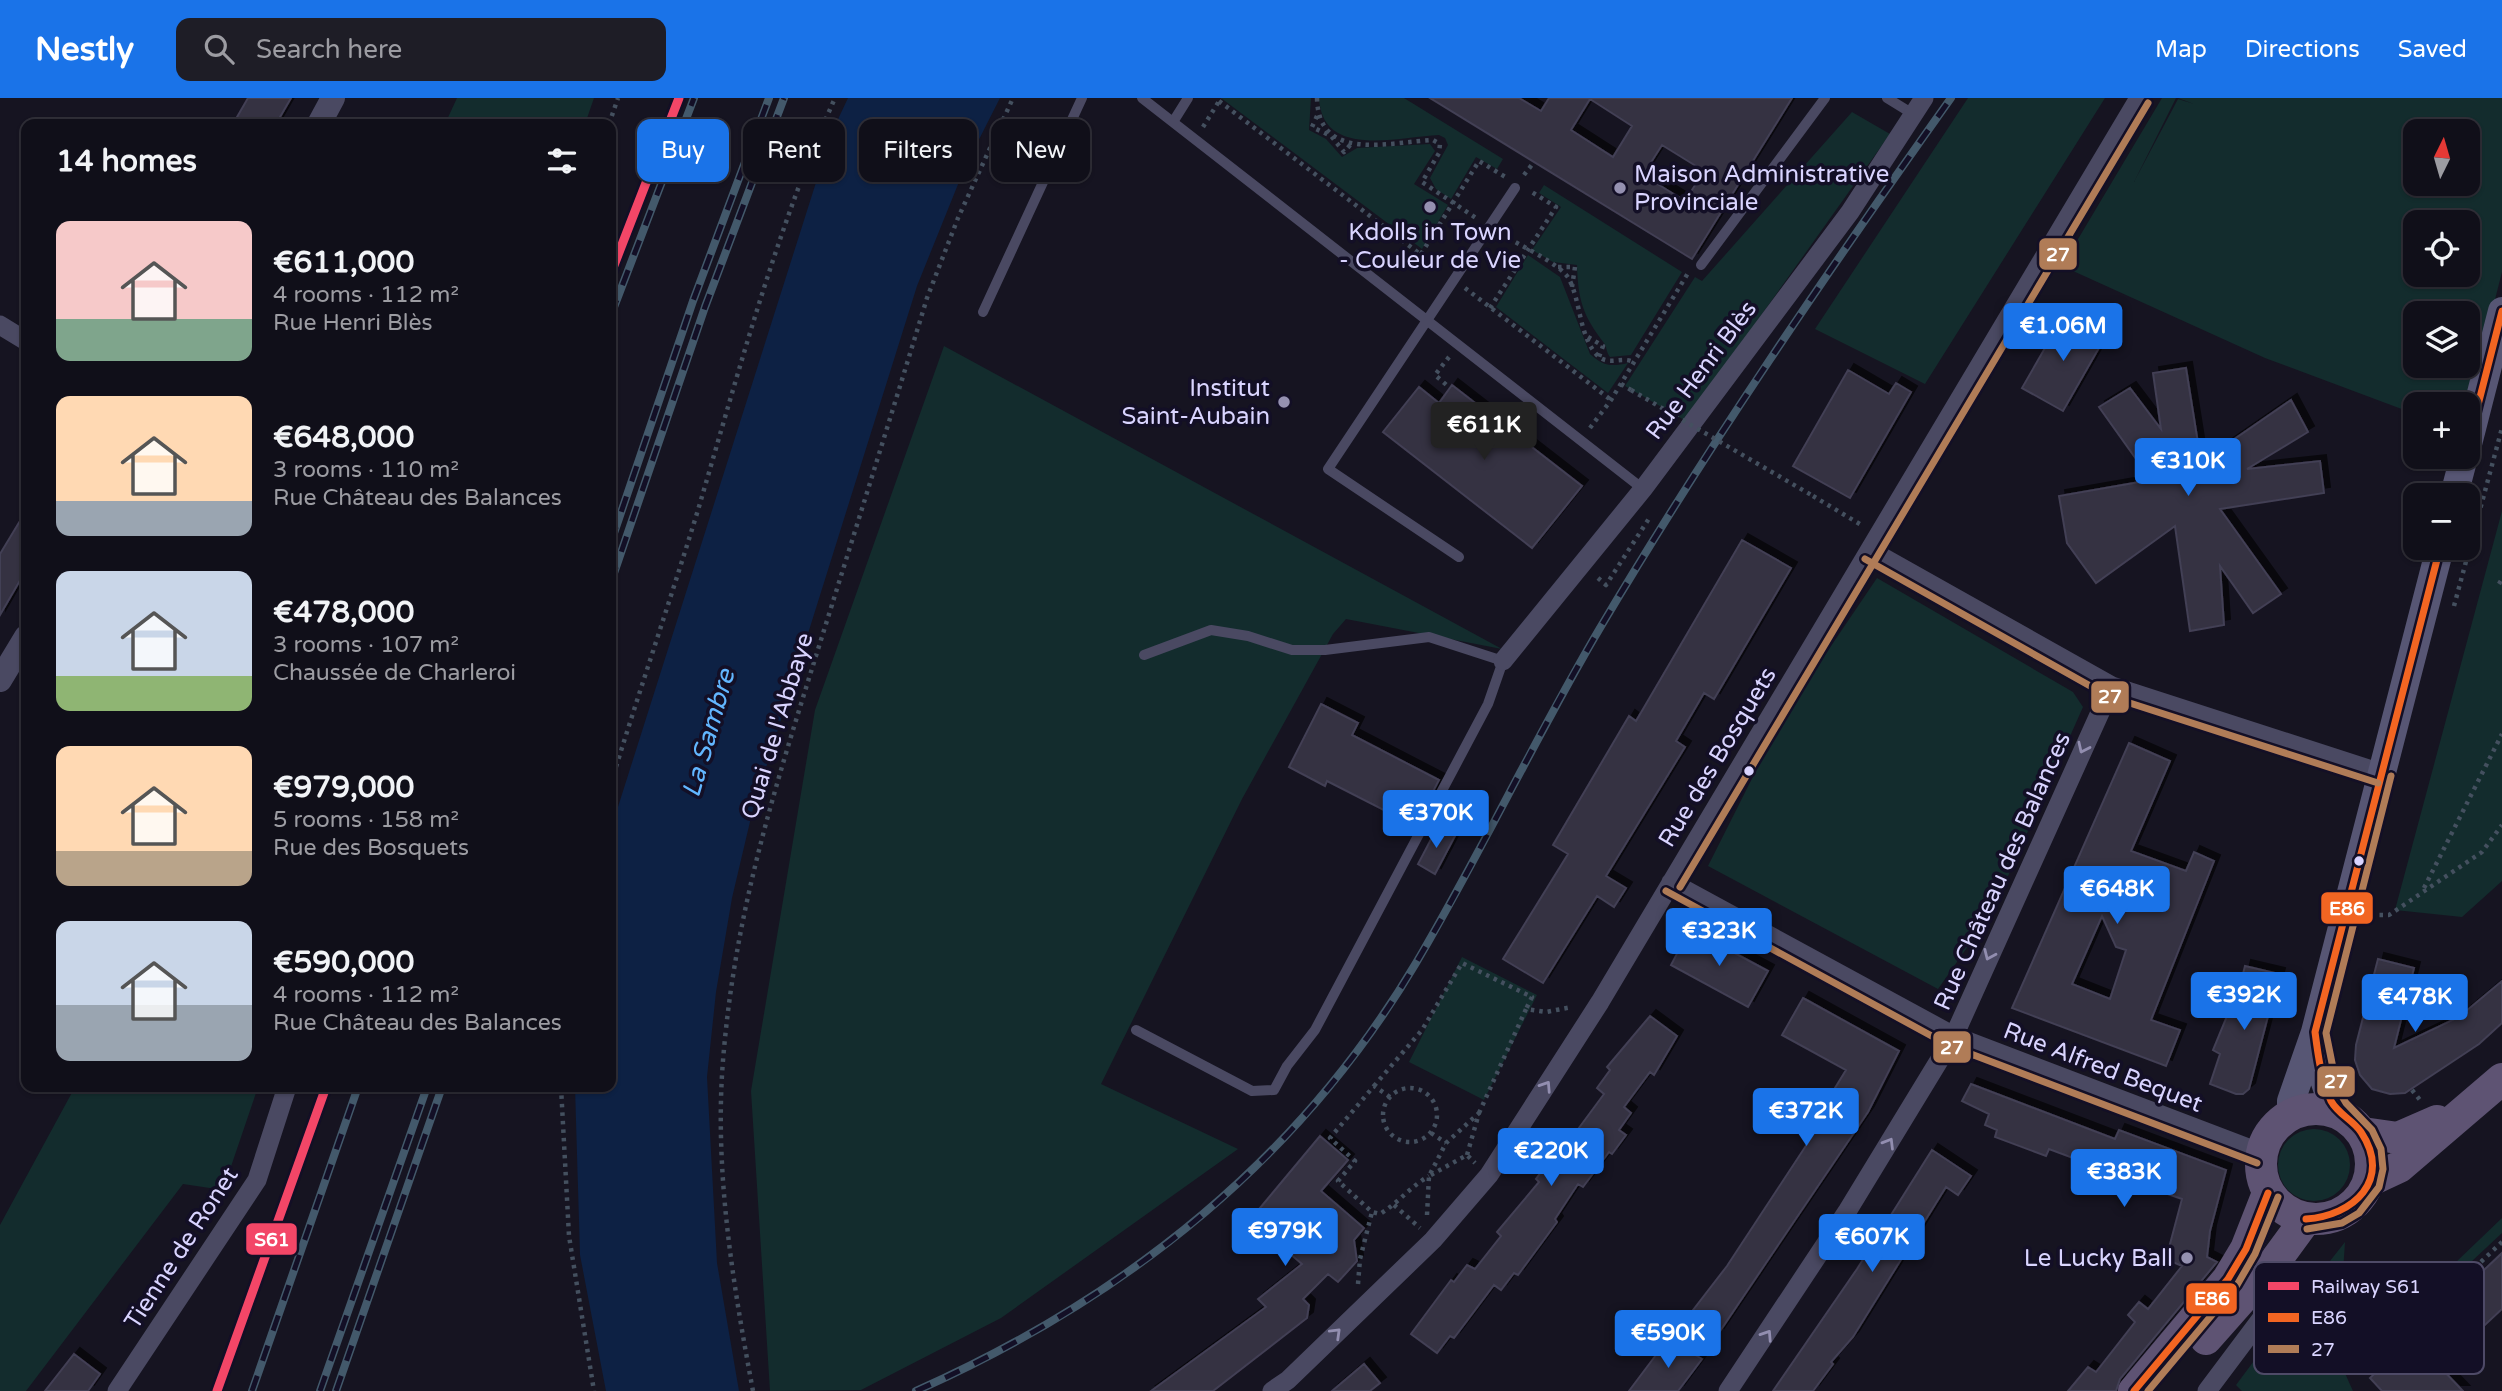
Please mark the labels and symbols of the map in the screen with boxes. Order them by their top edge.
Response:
north arrow [2403,119,2480,196]
place label: Maison Administrative Provinciale [1634,160,1889,217]
marker: Maison Administrative Provinciale [1612,180,1628,196]
marker: Kdolls in Town - Couleur de Vie [1422,199,1438,215]
place label: Kdolls in Town - Couleur de Vie [1339,218,1521,275]
line badge: 27 [2038,237,2078,271]
text: 27 [2046,244,2070,266]
street label: Rue Henri Blès [1640,295,1763,446]
pin: €1.06M [2006,303,2120,363]
place label: Institut Saint-Aubain [1121,374,1270,431]
marker: Institut Saint-Aubain [1276,394,1292,410]
pin: €611K [1435,402,1533,462]
pin: €310K [2139,438,2237,498]
street label: Quai de l'Abbaye [735,629,820,823]
street label: Rue des Bosquets [1652,662,1783,852]
water label: La Sambre [675,664,742,801]
line badge: 27 [2090,680,2130,714]
text: 27 [2098,686,2122,708]
street label: Rue Château des Balances [1928,728,2077,1015]
one-way arrow [2078,741,2092,754]
unlabelled marker [1742,764,1756,778]
pin: €370K [1387,790,1485,850]
unlabelled marker [2352,854,2366,868]
pin: €648K [2068,866,2166,926]
line badge: E86 [2320,891,2374,925]
text: E86 [2329,898,2365,920]
pin: €323K [1670,908,1768,968]
one-way arrow [1983,948,1997,960]
pin: €392K [2195,972,2293,1032]
pin: €478K [2366,974,2464,1034]
street label: Rue Alfred Bequet [1999,1016,2206,1119]
line badge: 27 [1932,1030,1972,1064]
text: 27 [1940,1037,1964,1059]
line badge: 27 [2316,1065,2356,1098]
text: 27 [2324,1071,2348,1093]
one-way arrow [1538,1081,1551,1094]
pin: €372K [1757,1088,1855,1148]
pin: €220K [1502,1128,1600,1188]
one-way arrow [1881,1138,1894,1151]
pin: €383K [2075,1150,2173,1209]
street label: Tienne de Ronet [118,1162,245,1335]
pin: €979K [1236,1208,1334,1268]
pin: €607K [1823,1214,1921,1274]
line badge: S61 [245,1222,298,1256]
text: S61 [254,1229,290,1251]
place label: Le Lucky Ball [2024,1244,2173,1273]
marker: Le Lucky Ball [2179,1250,2195,1266]
legend [2254,1262,2484,1374]
text: Railway S61 [2311,1276,2421,1298]
line badge: E86 [2185,1282,2238,1315]
text: E86 [2194,1288,2230,1310]
text: E86 [2311,1307,2347,1329]
pin: €590K [1619,1310,1717,1370]
one-way arrow [1328,1328,1341,1341]
one-way arrow [1758,1330,1771,1343]
text: 27 [2311,1339,2335,1361]

